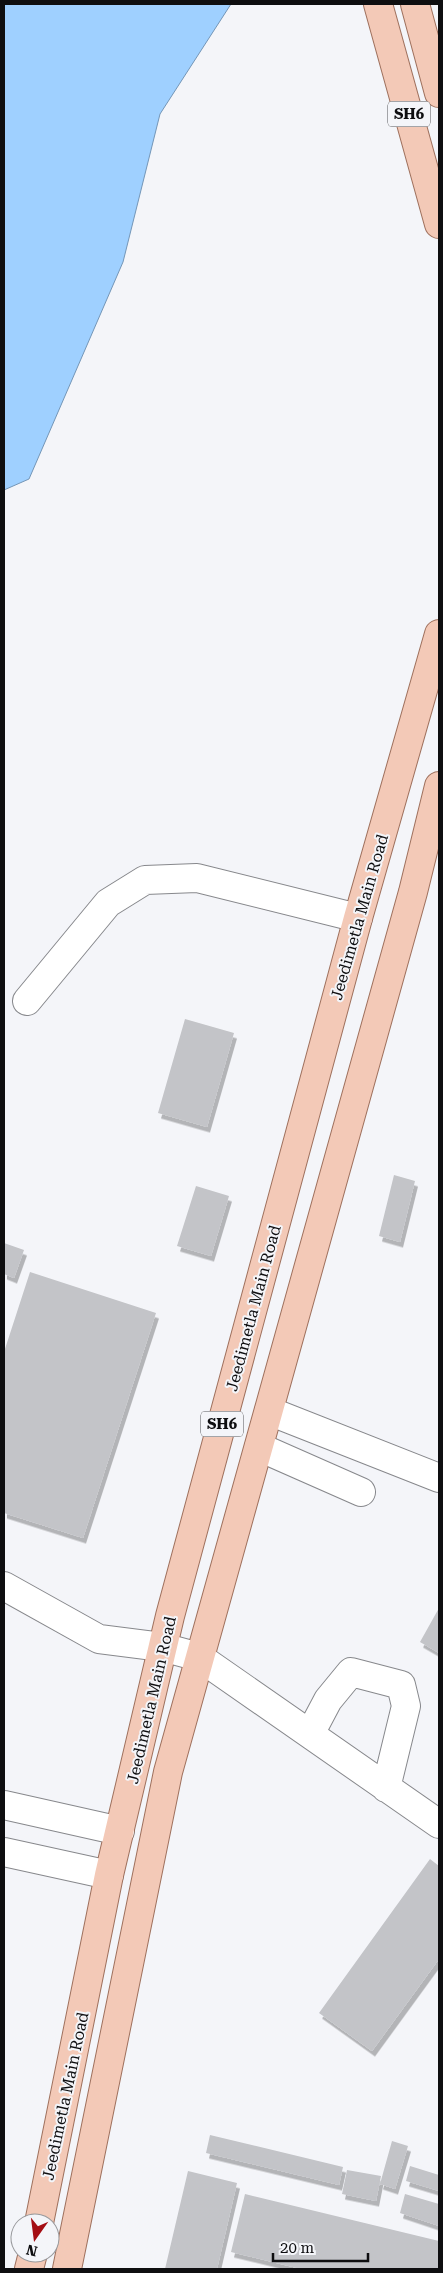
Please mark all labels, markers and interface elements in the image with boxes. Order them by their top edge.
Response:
road number: SH6 [388,102,430,126]
street label: Jeedimetla Main Road [327,832,392,1002]
street label: Jeedimetla Main Road [222,1223,285,1393]
road number: SH6 [201,1412,243,1436]
street label: Jeedimetla Main Road [123,1614,180,1786]
street label: Jeedimetla Main Road [38,2010,93,2182]
north arrow [10,2213,60,2263]
scale bar [273,2230,368,2262]
text: 20 m [280,2239,315,2257]
text: N [24,2241,39,2260]

